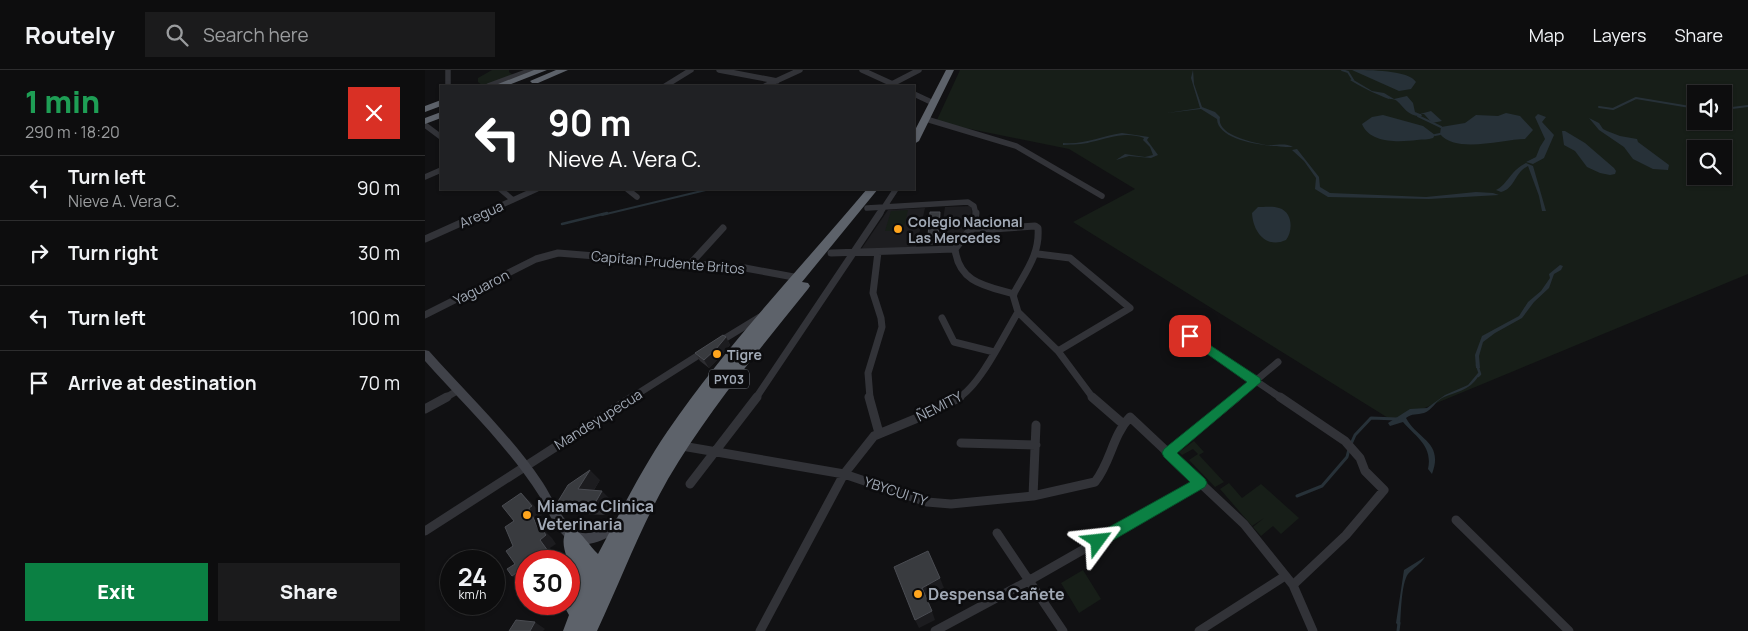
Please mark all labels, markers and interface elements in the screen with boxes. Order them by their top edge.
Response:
search box [145,12,495,57]
text: Routely [25,18,115,51]
icon: search [163,21,191,49]
text: Search here [203,22,309,48]
text: Map [1529,23,1564,47]
text: Layers [1592,23,1646,47]
text: Share [1674,23,1723,47]
text: 1 min [25,81,100,122]
map controls [1687,85,1732,185]
button: sound [1687,85,1732,130]
button: close [348,87,400,139]
text: 90 m [548,99,631,147]
icon: left [465,105,530,170]
text: 290 m · 18:20 [25,121,120,143]
button: search [1687,140,1732,185]
text: Nieve A. Vera C. [548,144,702,174]
text: Turn left [68,164,146,190]
icon: left [25,174,53,202]
text: 90 m [357,175,400,201]
text: Nieve A. Vera C. [68,190,180,212]
street label: Aregua [456,196,506,232]
place label: Colegio Nacional Las Mercedes [908,212,1023,247]
marker: Colegio Nacional Las Mercedes [892,223,904,235]
icon: right [25,239,53,267]
text: Turn right [68,240,158,266]
text: 30 m [358,240,400,266]
street label: Capitan Prudente Britos [590,246,746,278]
street label: Yaguaron [450,265,512,309]
icon: left [25,304,53,332]
text: Turn left [68,305,146,331]
text: 100 m [349,305,400,331]
pin [1169,315,1211,357]
icon: arrive [1176,322,1204,350]
place label: Tigre [727,345,762,364]
marker: Tigre [711,348,723,360]
icon: arrive [25,369,53,397]
text: Arrive at destination [68,370,257,396]
text: 70 m [359,370,400,396]
road number: PY03 [709,370,749,388]
street label: Mandeyupecua [550,384,646,454]
street label: ÑEMITY [913,386,965,426]
street label: YBYCUI TY [862,472,930,510]
place label: Miamac Clinica Veterinaria [537,495,654,535]
marker: Miamac Clinica Veterinaria [521,509,533,521]
position arrow [1071,514,1123,566]
speed limit sign: 30 [515,550,580,615]
text: 24 [458,559,487,594]
button: Exit [25,563,208,621]
button: Share [218,563,400,621]
place label: Despensa Cañete [928,583,1065,605]
text: km/h [459,586,486,603]
marker: Despensa Cañete [912,588,924,600]

